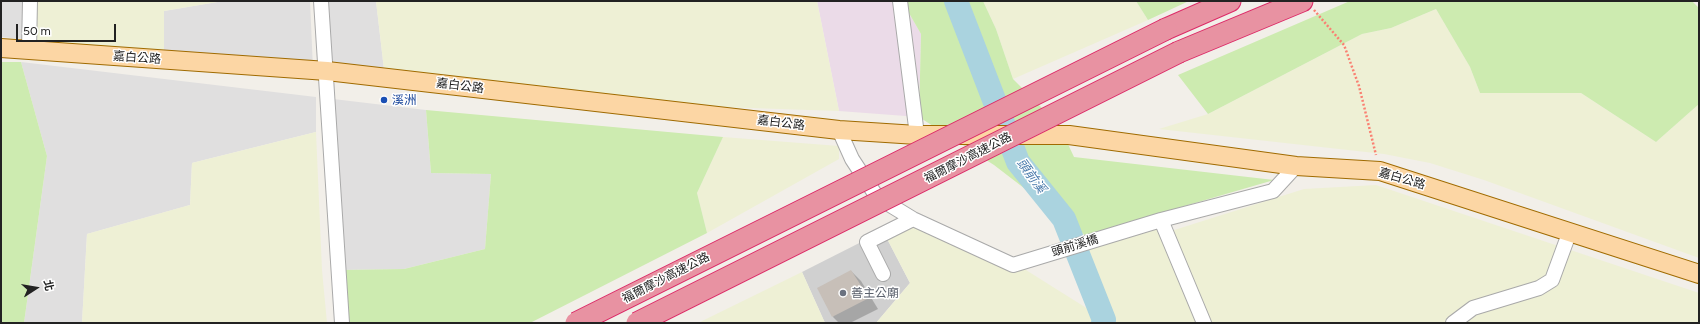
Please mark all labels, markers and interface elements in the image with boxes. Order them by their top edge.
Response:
scale bar [18,16,118,42]
text: 50 m [23,24,51,38]
street label: 嘉白公路 [113,49,161,67]
street label: 嘉白公路 [435,76,485,96]
place label: 溪洲 [392,93,416,107]
marker: 溪洲 [379,95,389,105]
street label: 嘉白公路 [756,113,806,133]
street label: 福爾摩沙高速公路 [922,130,1014,186]
water label: 頭前溪 [1013,156,1049,196]
street label: 嘉白公路 [1377,165,1427,193]
street label: 頭前溪橋 [1050,232,1100,260]
street label: 福爾摩沙高速公路 [620,250,712,306]
north arrow [16,268,56,308]
text: 北 [41,279,56,292]
place label: 善主公廟 [851,286,899,300]
marker: 善主公廟 [838,288,848,298]

